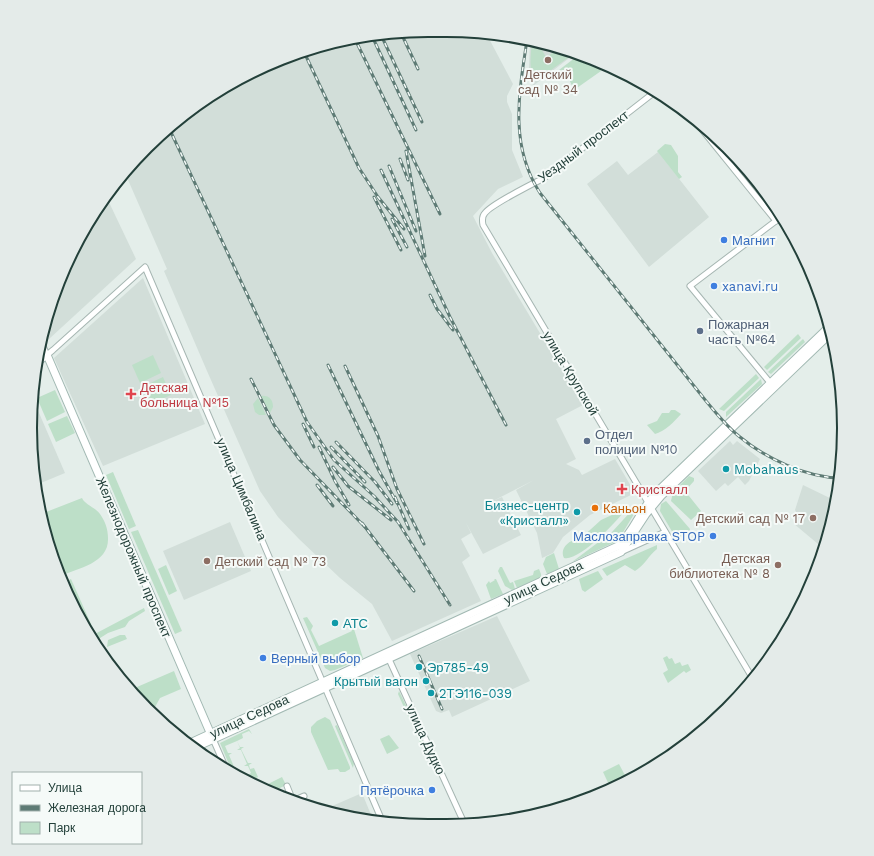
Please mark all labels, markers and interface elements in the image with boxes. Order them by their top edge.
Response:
marker: Детский сад № 34 [543,55,553,65]
place label: Детский сад № 34 [518,67,578,97]
street label: Уездный проспект [535,107,632,185]
place label: Магнит [732,233,775,248]
marker: Магнит [719,235,729,245]
place label: xanavi.ru [722,279,778,294]
marker: xanavi.ru [709,281,719,291]
place label: Пожарная часть №64 [708,317,776,347]
marker: Пожарная часть №64 [695,326,705,336]
street label: улица Крупской [540,329,602,418]
place label: Детская больница №15 [140,380,229,410]
marker: Детская больница №15 [125,388,137,400]
place label: Отдел полиции №10 [595,427,678,457]
street label: улица Цимбалина [213,436,270,543]
marker: Отдел полиции №10 [582,436,592,446]
place label: Mobahaus [734,462,799,477]
marker: Mobahaus [721,464,731,474]
street label: Железнодорожный проспект [93,474,174,640]
place label: Кристалл [631,482,688,497]
marker: Кристалл [616,483,628,495]
place label: Бизнес-центр «Кристалл» [485,498,569,528]
place label: Каньон [603,501,646,516]
marker: Каньон [590,503,600,513]
marker: Бизнес-центр «Кристалл» [572,507,582,517]
place label: Детский сад № 17 [696,511,805,526]
marker: Детский сад № 17 [808,513,818,523]
place label: Маслозаправка STOP [573,529,705,544]
marker: Маслозаправка STOP [708,531,718,541]
place label: Детская библиотека № 8 [669,551,770,581]
place label: Детский сад № 73 [215,554,326,569]
marker: Детский сад № 73 [202,556,212,566]
street label: улица Седова [501,557,586,607]
marker: Детская библиотека № 8 [773,560,783,570]
place label: АТС [343,616,368,631]
marker: АТС [330,618,340,628]
place label: Верный выбор [271,651,361,666]
marker: Верный выбор [258,653,268,663]
place label: Эр785-49 [427,660,489,675]
marker: Эр785-49 [414,662,424,672]
place label: Крытый вагон [334,674,418,689]
marker: Крытый вагон [421,676,431,686]
place label: 2ТЭ116-039 [439,686,512,701]
marker: 2ТЭ116-039 [426,688,436,698]
street label: улица Седова [207,691,292,741]
street label: улица Дудко [403,702,448,777]
legend [12,772,142,844]
text: Улица [48,781,82,795]
place label: Пятёрочка [360,783,425,798]
marker: Пятёрочка [427,785,437,795]
text: Железная дорога [48,801,146,815]
text: Парк [48,821,76,835]

